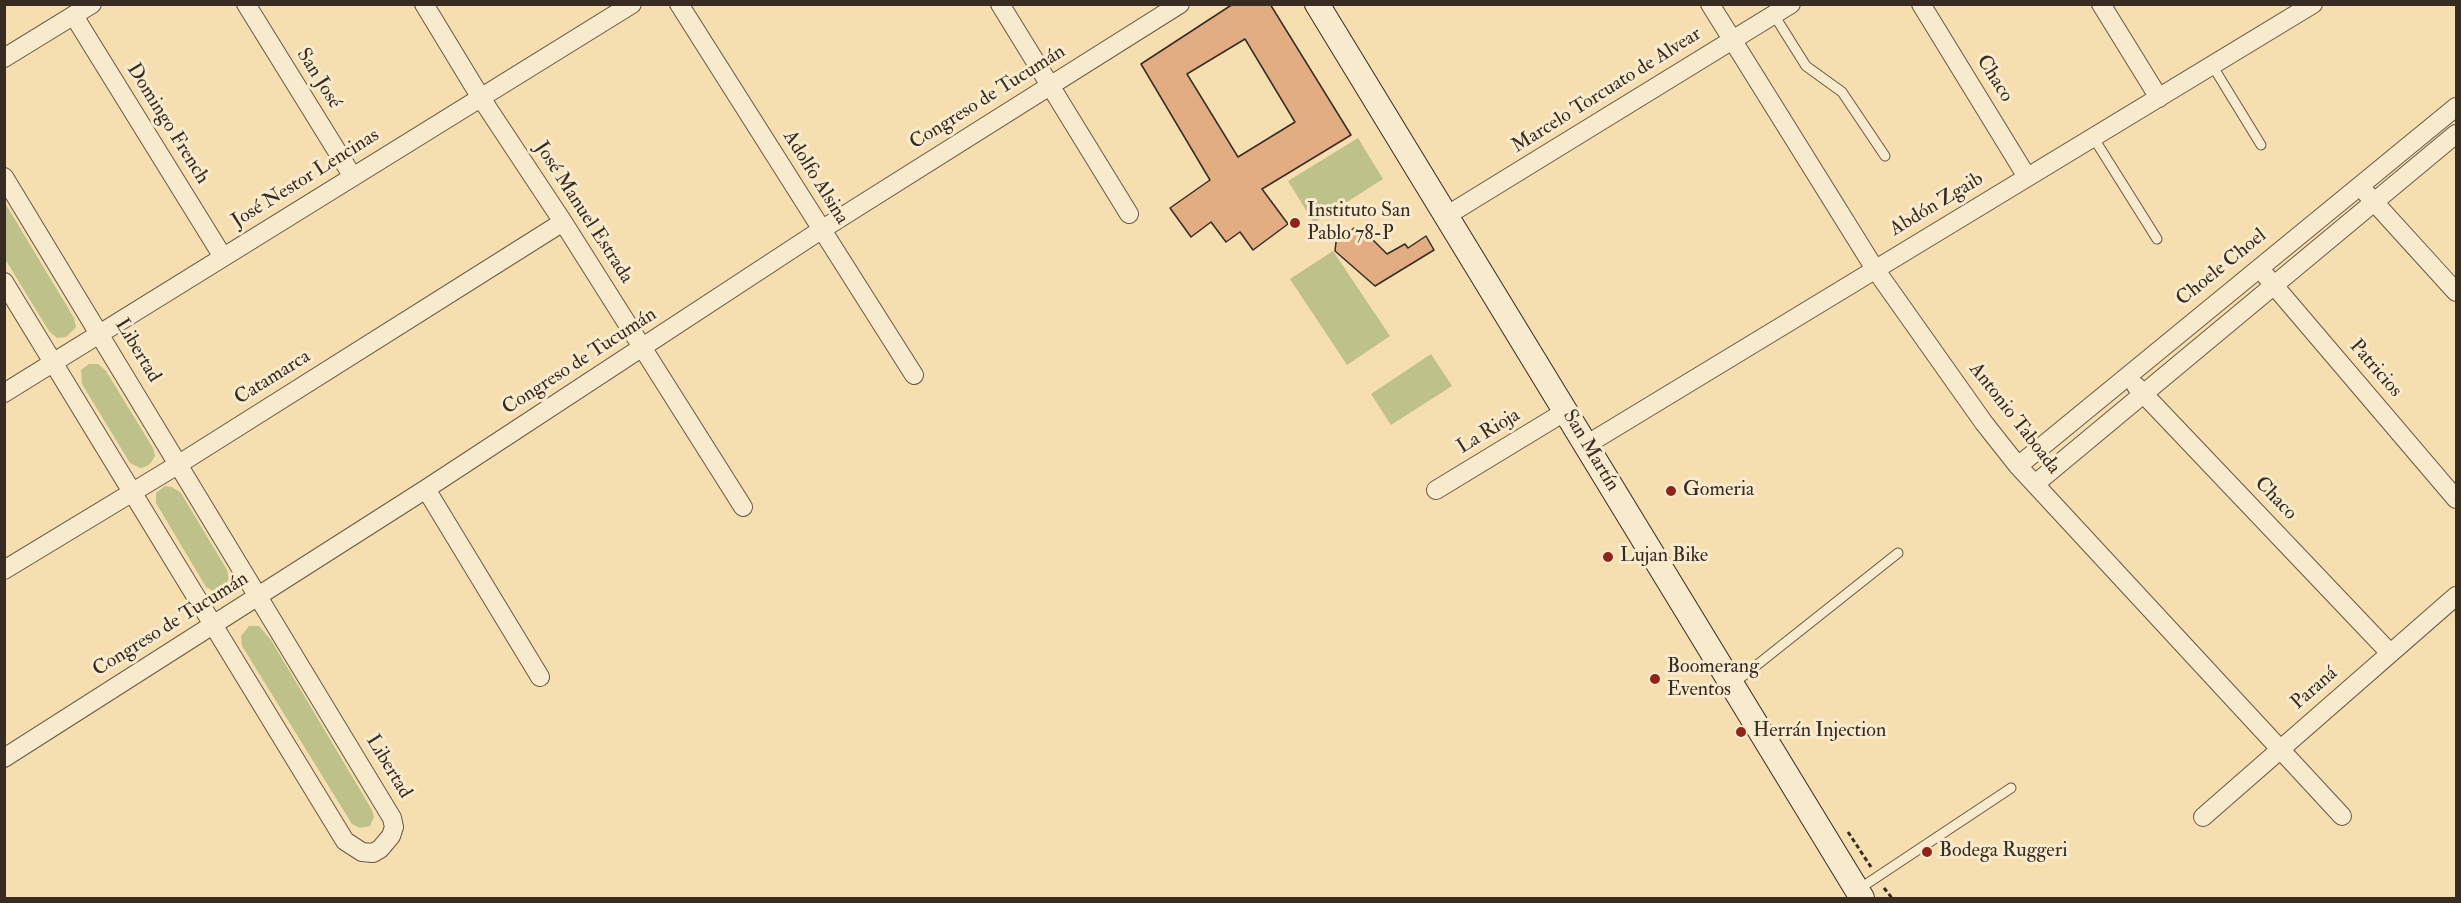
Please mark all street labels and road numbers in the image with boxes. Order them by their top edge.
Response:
street label: Marcelo Torcuato de Alvear [1508,23,1706,159]
street label: Congreso de Tucumán [906,40,1070,156]
street label: San José [290,44,346,114]
street label: Chaco [1970,51,2018,107]
street label: Domingo French [120,59,214,189]
street label: José Nestor Lencinas [228,124,384,234]
street label: Adolfo Alsina [777,127,853,229]
street label: José Manuel Estrada [528,138,638,288]
street label: Abdón Zgaib [1886,168,1988,242]
street label: Choele Choel [2172,224,2272,312]
street label: Congreso de Tucumán [498,303,662,421]
street label: Libertad [109,315,165,387]
street label: Patricios [2344,335,2406,403]
street label: Catamarca [231,345,315,411]
street label: Antonio Taboada [1963,358,2065,480]
street label: La Rioja [1453,404,1525,460]
street label: San Martín [1556,406,1624,496]
street label: Chaco [2249,472,2301,526]
street label: Congreso de Tucumán [89,567,253,683]
street label: Paraná [2287,662,2343,716]
street label: Libertad [360,731,416,803]

